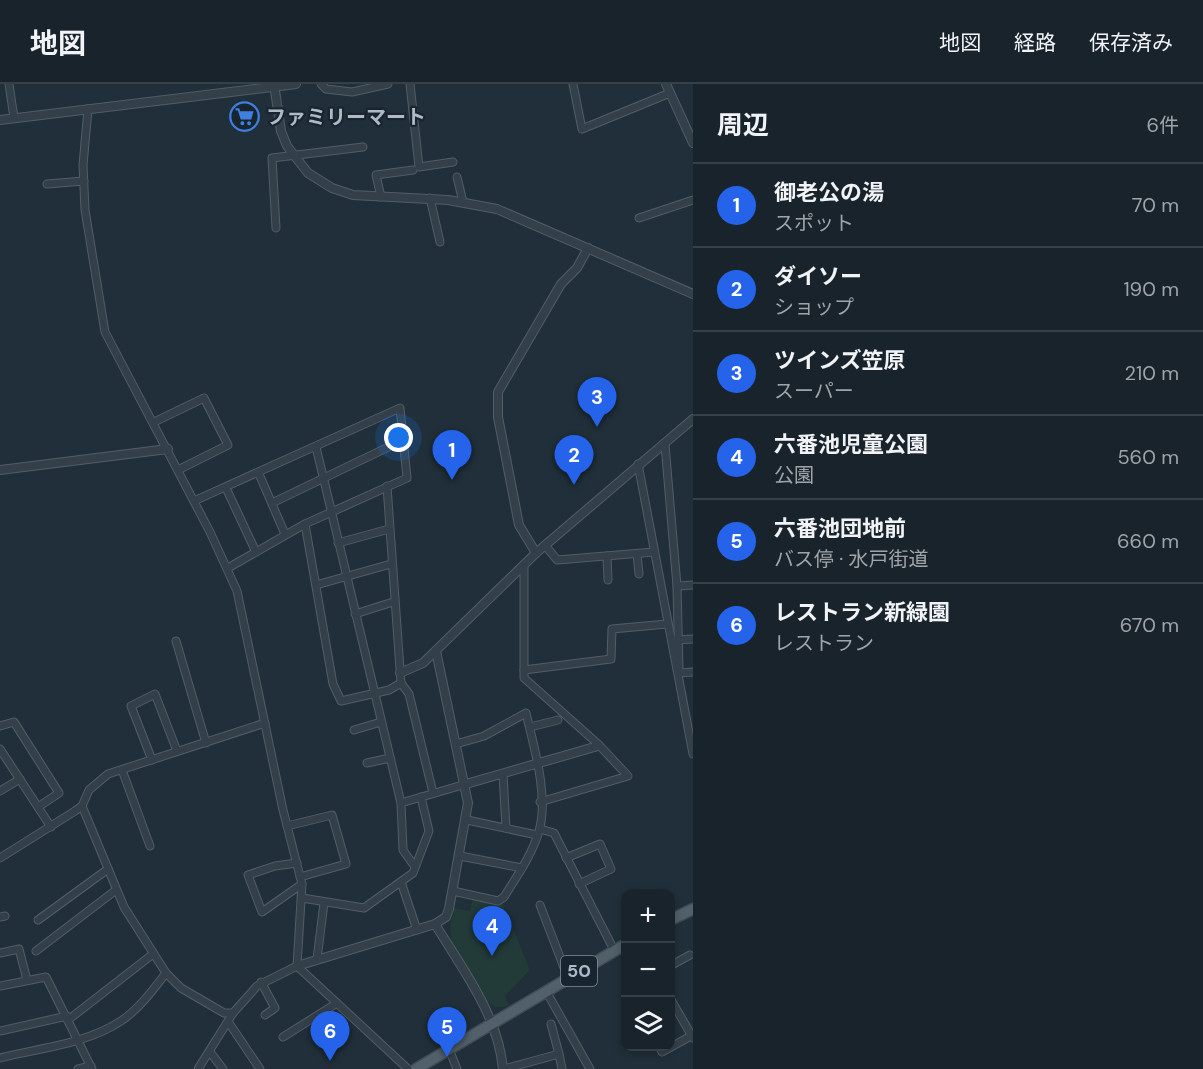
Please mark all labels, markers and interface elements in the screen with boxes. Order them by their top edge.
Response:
text: 地図 [30,25,86,62]
text: 地図 [939,29,981,57]
text: 経路 [1014,29,1056,57]
text: 保存済み [1089,29,1173,57]
supermarket icon: ファミリーマート [229,101,261,133]
place label: ファミリーマート [266,104,426,130]
text: 周辺 [717,108,769,142]
text: 6件 [1146,112,1179,138]
text: 御老公の湯 [774,178,884,207]
text: 1 [733,192,740,218]
text: 70 m [1132,192,1179,218]
text: スポット [774,210,854,236]
text: ダイソー [774,262,862,291]
text: 2 [731,276,742,302]
text: 190 m [1123,276,1179,302]
text: ショップ [774,294,854,320]
text: ツインズ笠原 [774,346,906,375]
text: 3 [730,360,743,386]
text: 210 m [1124,360,1179,386]
pin: 3 [578,378,616,427]
text: スーパー [774,378,854,404]
your location [384,423,413,452]
pin: 1 [432,430,472,480]
text: 六番池児童公園 [774,430,928,459]
pin: 2 [554,436,594,485]
text: 4 [730,444,743,470]
text: 560 m [1117,444,1179,470]
text: 公園 [774,462,814,488]
text: 六番池団地前 [774,514,906,543]
text: 5 [730,528,743,554]
text: 660 m [1117,528,1179,554]
text: バス停 · 水戸街道 [774,546,929,572]
text: レストラン新緑園 [774,598,950,627]
text: 6 [730,612,743,638]
text: 670 m [1120,612,1179,638]
text: レストラン [774,630,874,656]
map controls [621,889,675,1051]
button: + [621,889,675,943]
pin: 4 [472,906,512,956]
button: − [621,943,675,997]
road number: 50 [561,956,597,986]
button: layers [621,997,675,1051]
pin: 5 [428,1008,466,1057]
pin: 6 [310,1012,350,1061]

